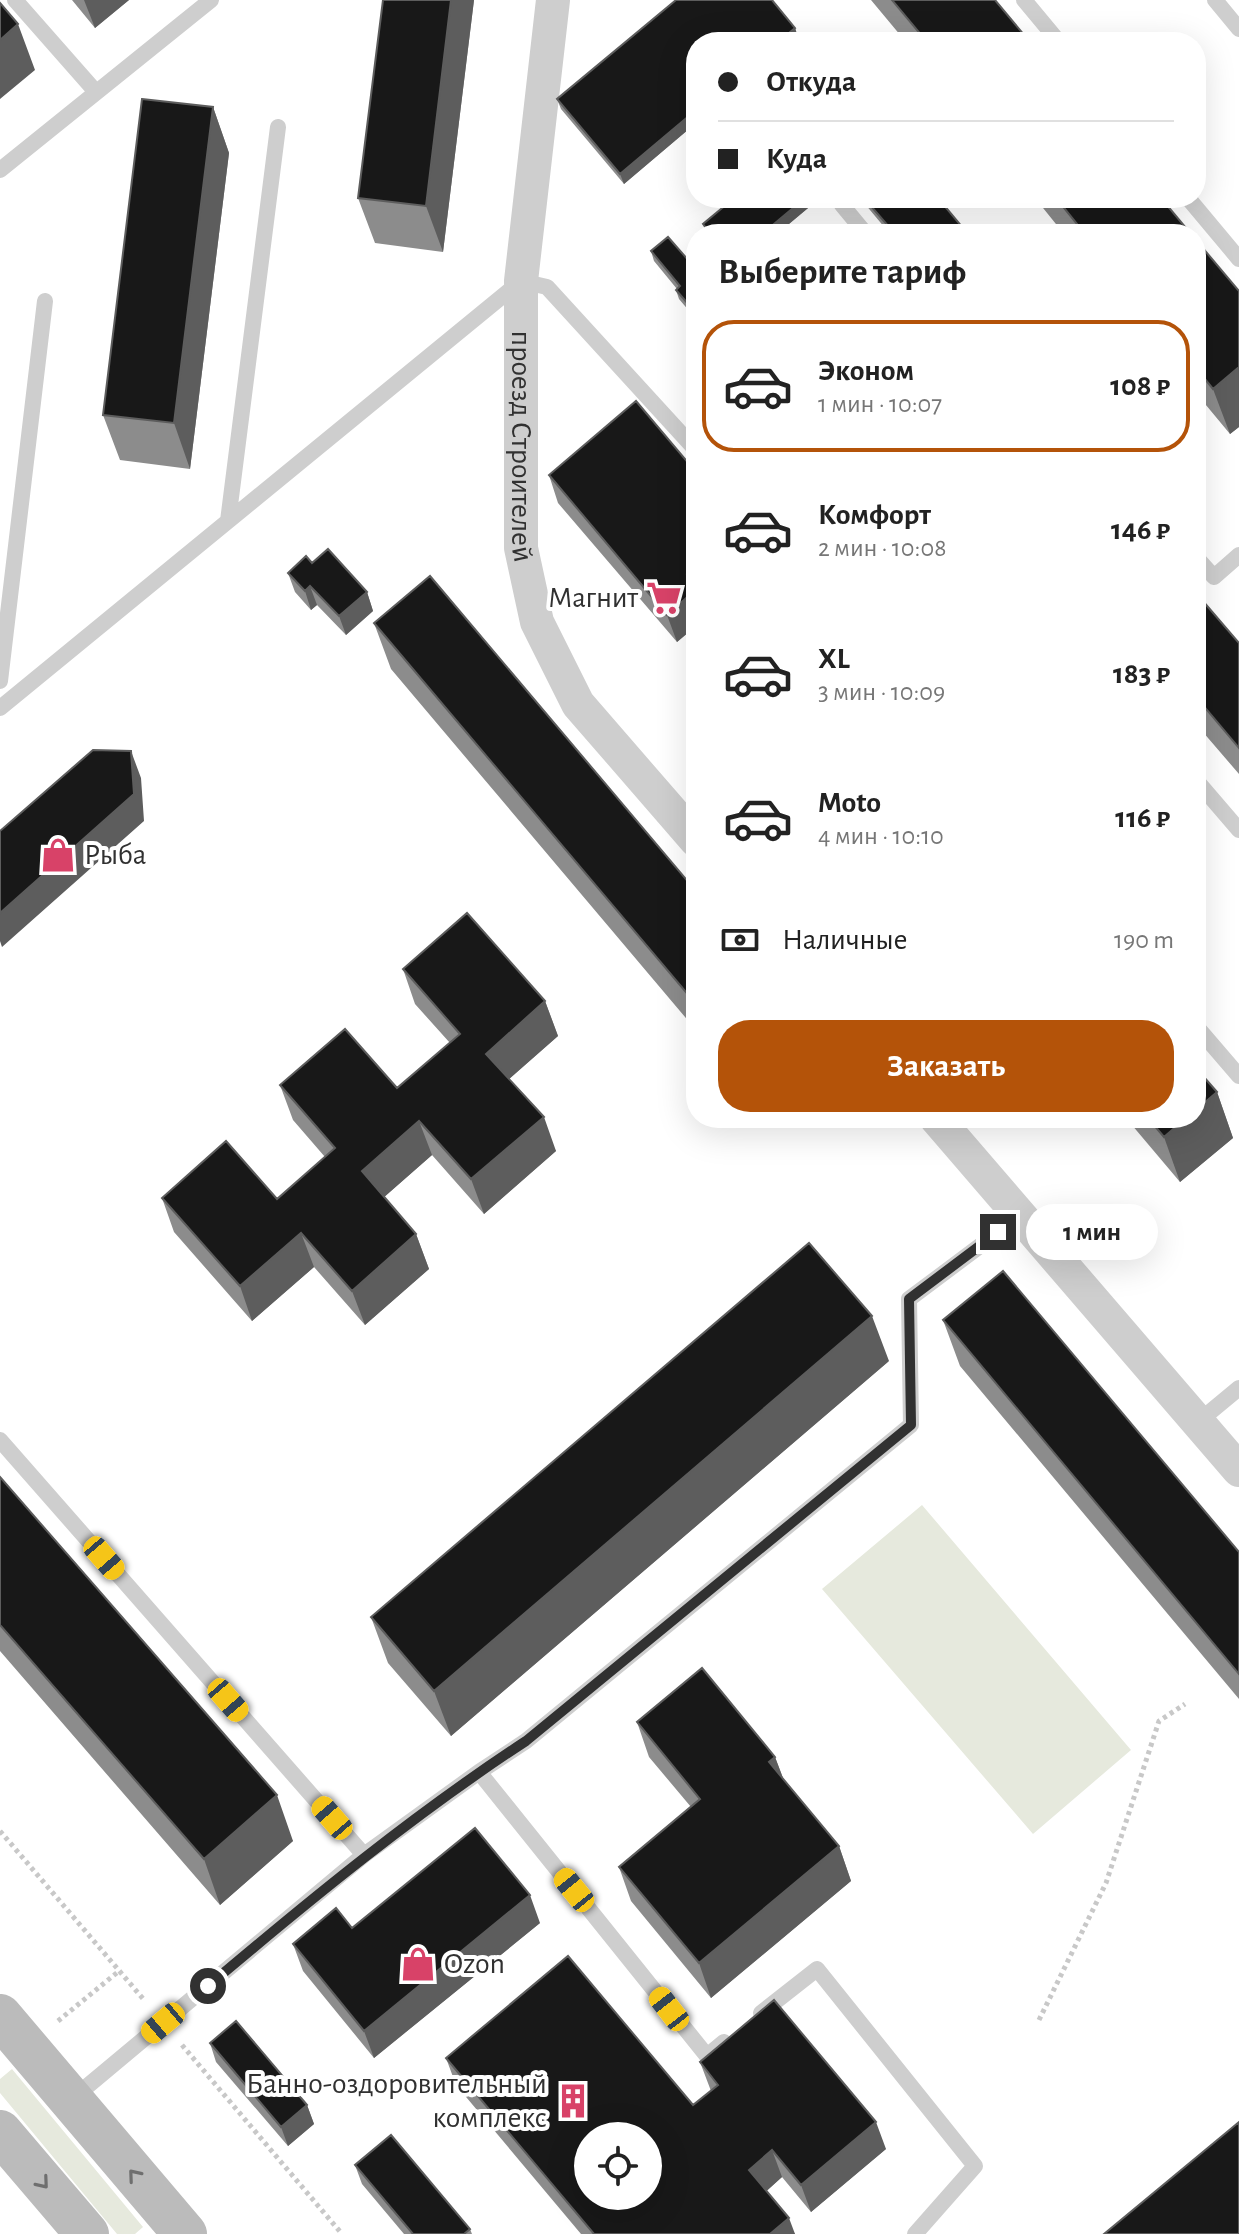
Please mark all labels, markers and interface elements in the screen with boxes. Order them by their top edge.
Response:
text: Откуда [766,67,856,97]
text: Куда [766,144,827,174]
text: Выберите тариф [718,254,966,290]
street label: проезд Строителей [506,331,539,565]
icon: car [722,350,794,422]
text: Эконом [818,356,914,386]
text: 108 ₽ [1110,371,1170,401]
text: 1 мин · 10:07 [818,391,942,417]
icon: car [722,494,794,566]
text: Комфорт [818,500,931,530]
text: 146 ₽ [1111,515,1170,545]
text: 2 мин · 10:08 [818,535,947,561]
supermarket icon: Магнит [645,579,683,617]
place label: Магнит [548,583,638,613]
icon: car [722,638,794,710]
text: XL [818,644,850,674]
text: 183 ₽ [1113,659,1170,689]
text: 3 мин · 10:09 [818,679,945,705]
icon: car [722,782,794,854]
text: Moto [818,788,881,818]
text: 116 ₽ [1115,803,1170,833]
text: 4 мин · 10:10 [818,823,944,849]
shop icon: Рыба [39,836,77,874]
place label: Рыба [84,840,146,870]
icon: cash [718,918,762,962]
text: Наличные [782,925,908,955]
text: 190 m [1114,927,1174,953]
button: Заказать [718,1020,1174,1112]
callout: 1 мин [1026,1204,1158,1260]
route end [980,1214,1016,1250]
text: 1 мин [1063,1219,1121,1245]
car [79,1532,129,1584]
car [203,1674,253,1726]
car [307,1792,357,1844]
car [550,1864,598,1916]
shop icon: Ozon [399,1945,437,1983]
place label: Ozon [444,1949,505,1979]
route start [190,1968,226,2004]
car [645,1983,693,2035]
car [137,1998,189,2048]
place label: Банно-оздоровительный комплекс [246,2069,547,2133]
building icon: Банно-оздоровительный комплекс [554,2082,592,2120]
map controls [574,2122,662,2210]
button: locate [574,2122,662,2210]
one-way arrow [129,2169,144,2184]
one-way arrow [33,2174,48,2188]

